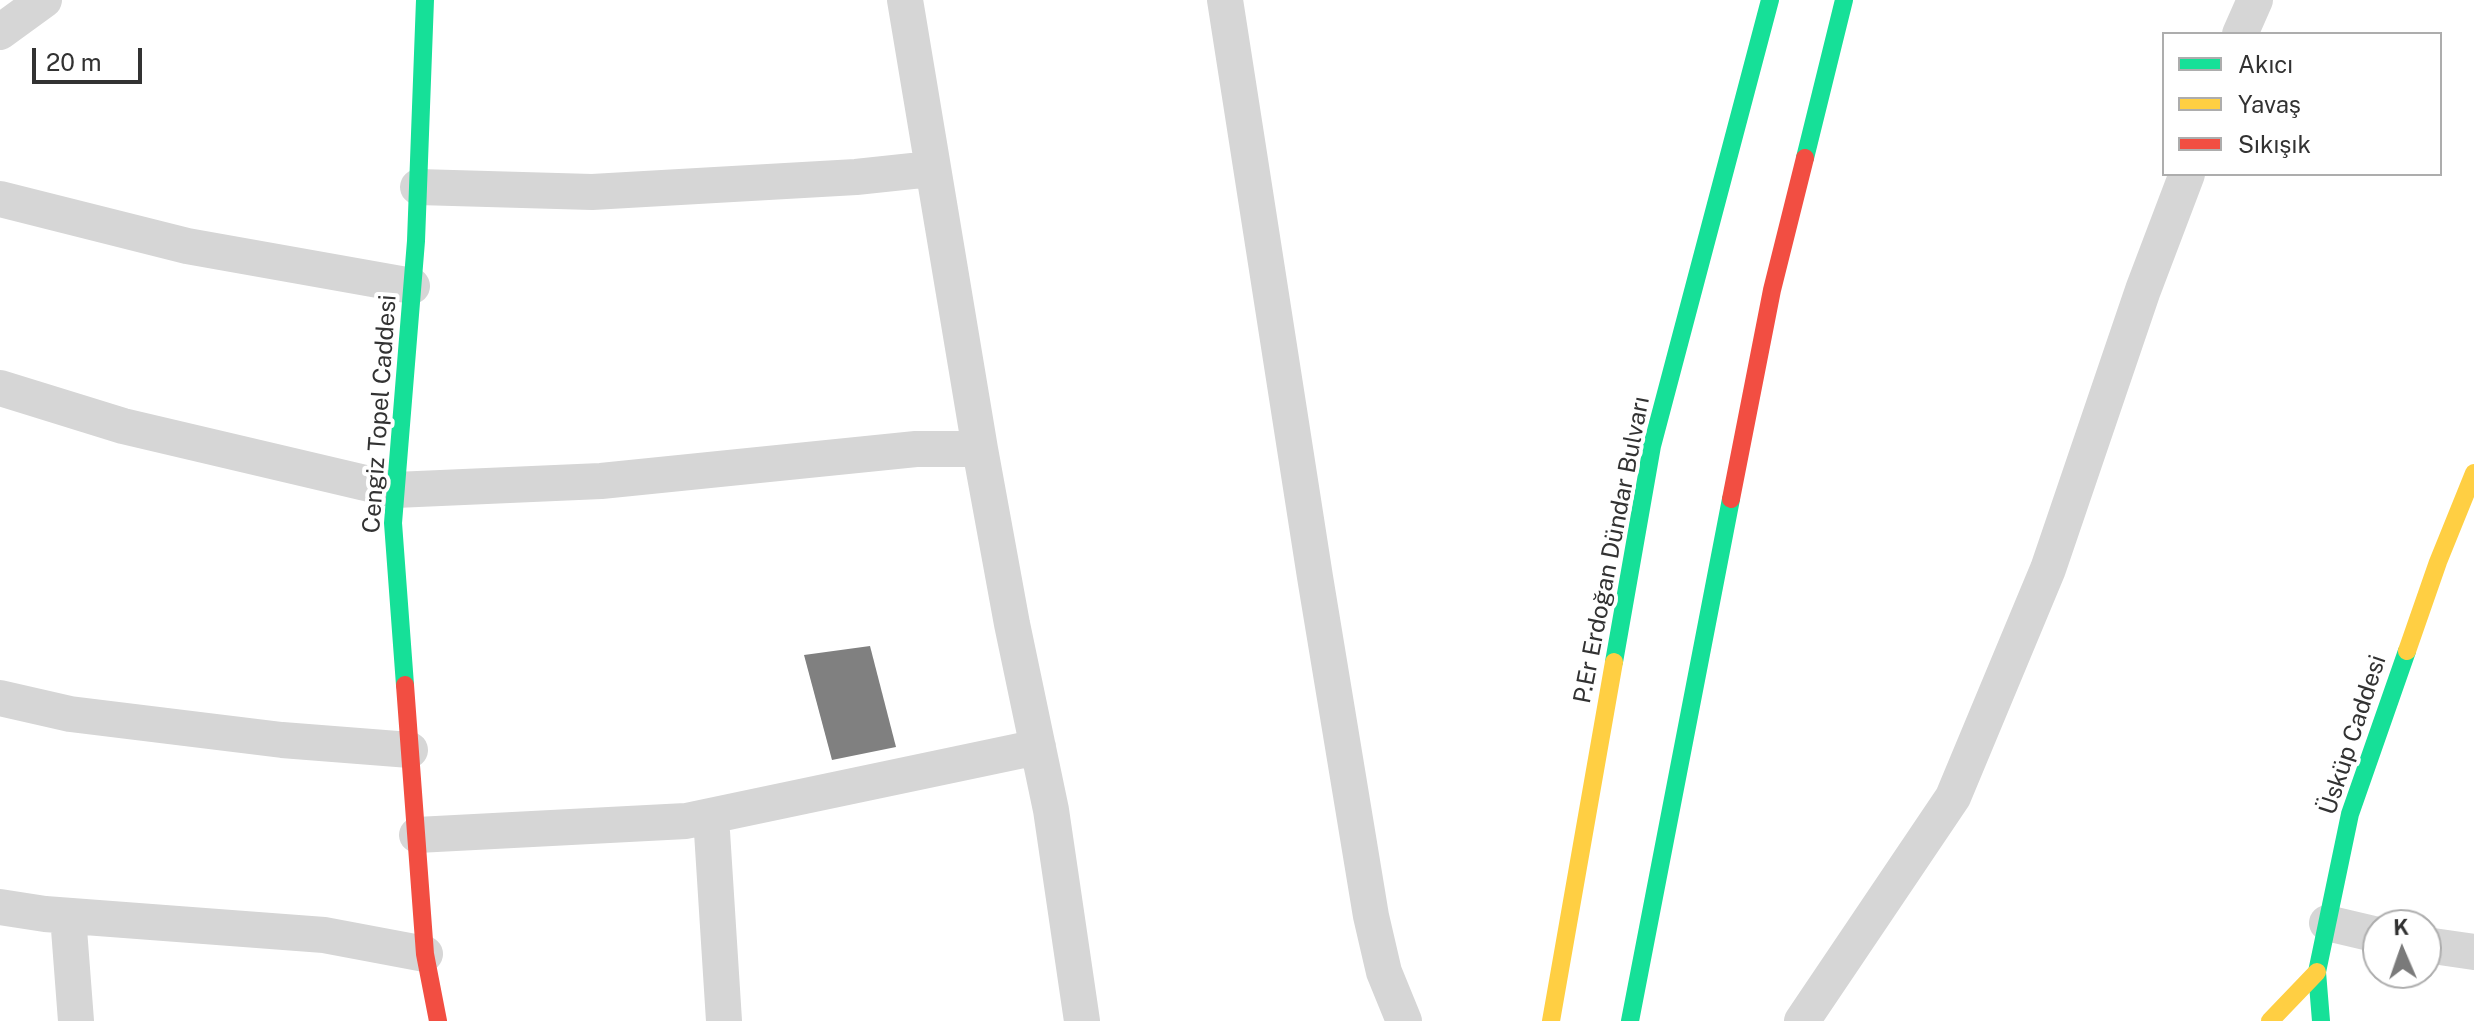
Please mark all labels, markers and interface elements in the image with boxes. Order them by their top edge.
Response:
scale bar [36,32,146,82]
legend [2162,32,2442,176]
text: 20 m [46,48,102,76]
text: Akıcı [2238,50,2293,78]
text: Yavaş [2238,90,2301,118]
text: Sıkışık [2238,130,2311,158]
street label: Cengiz Topel Caddesi [357,294,403,534]
street label: P.Er Erdoğan Dündar Bulvarı [1568,394,1656,706]
street label: Üsküp Caddesi [2314,652,2392,818]
north arrow [2362,909,2442,989]
text: K [2393,914,2410,940]

